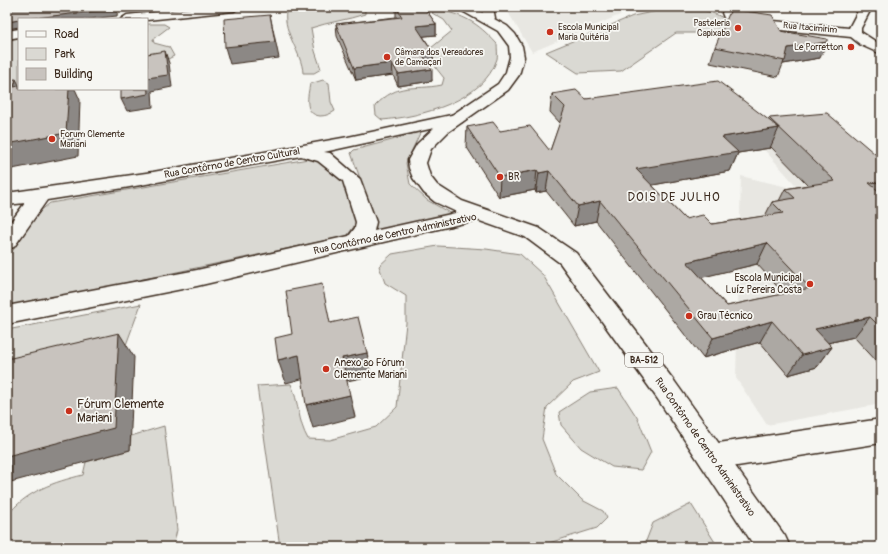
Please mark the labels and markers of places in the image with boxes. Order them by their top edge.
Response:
place label: Pasteleria Capixaba [694,18,730,39]
place label: Escola Municipal Maria Quitéria [558,22,619,43]
marker: Pasteleria Capixaba [733,23,743,33]
marker: Escola Municipal Maria Quitéria [545,27,555,37]
place label: Le Porretton [794,42,843,53]
marker: Le Porretton [846,42,856,52]
place label: Câmara dos Vereadores de Camaçari [395,47,483,68]
marker: Câmara dos Vereadores de Camaçari [382,52,392,62]
place label: Forum Clemente Mariani [60,129,125,150]
marker: Forum Clemente Mariani [47,134,57,144]
place label: BR [508,171,520,183]
marker: BR [495,172,505,182]
place label: Escola Municipal Luíz Pereira Costa [726,272,802,296]
marker: Escola Municipal Luíz Pereira Costa [805,279,815,289]
place label: Grau Técnico [697,310,753,322]
marker: Grau Técnico [684,311,694,321]
place label: Anexo ao Fórum Clemente Mariani [334,357,407,381]
marker: Anexo ao Fórum Clemente Mariani [321,364,331,374]
place label: Fórum Clemente Mariani [77,397,164,426]
marker: Fórum Clemente Mariani [64,406,74,416]

